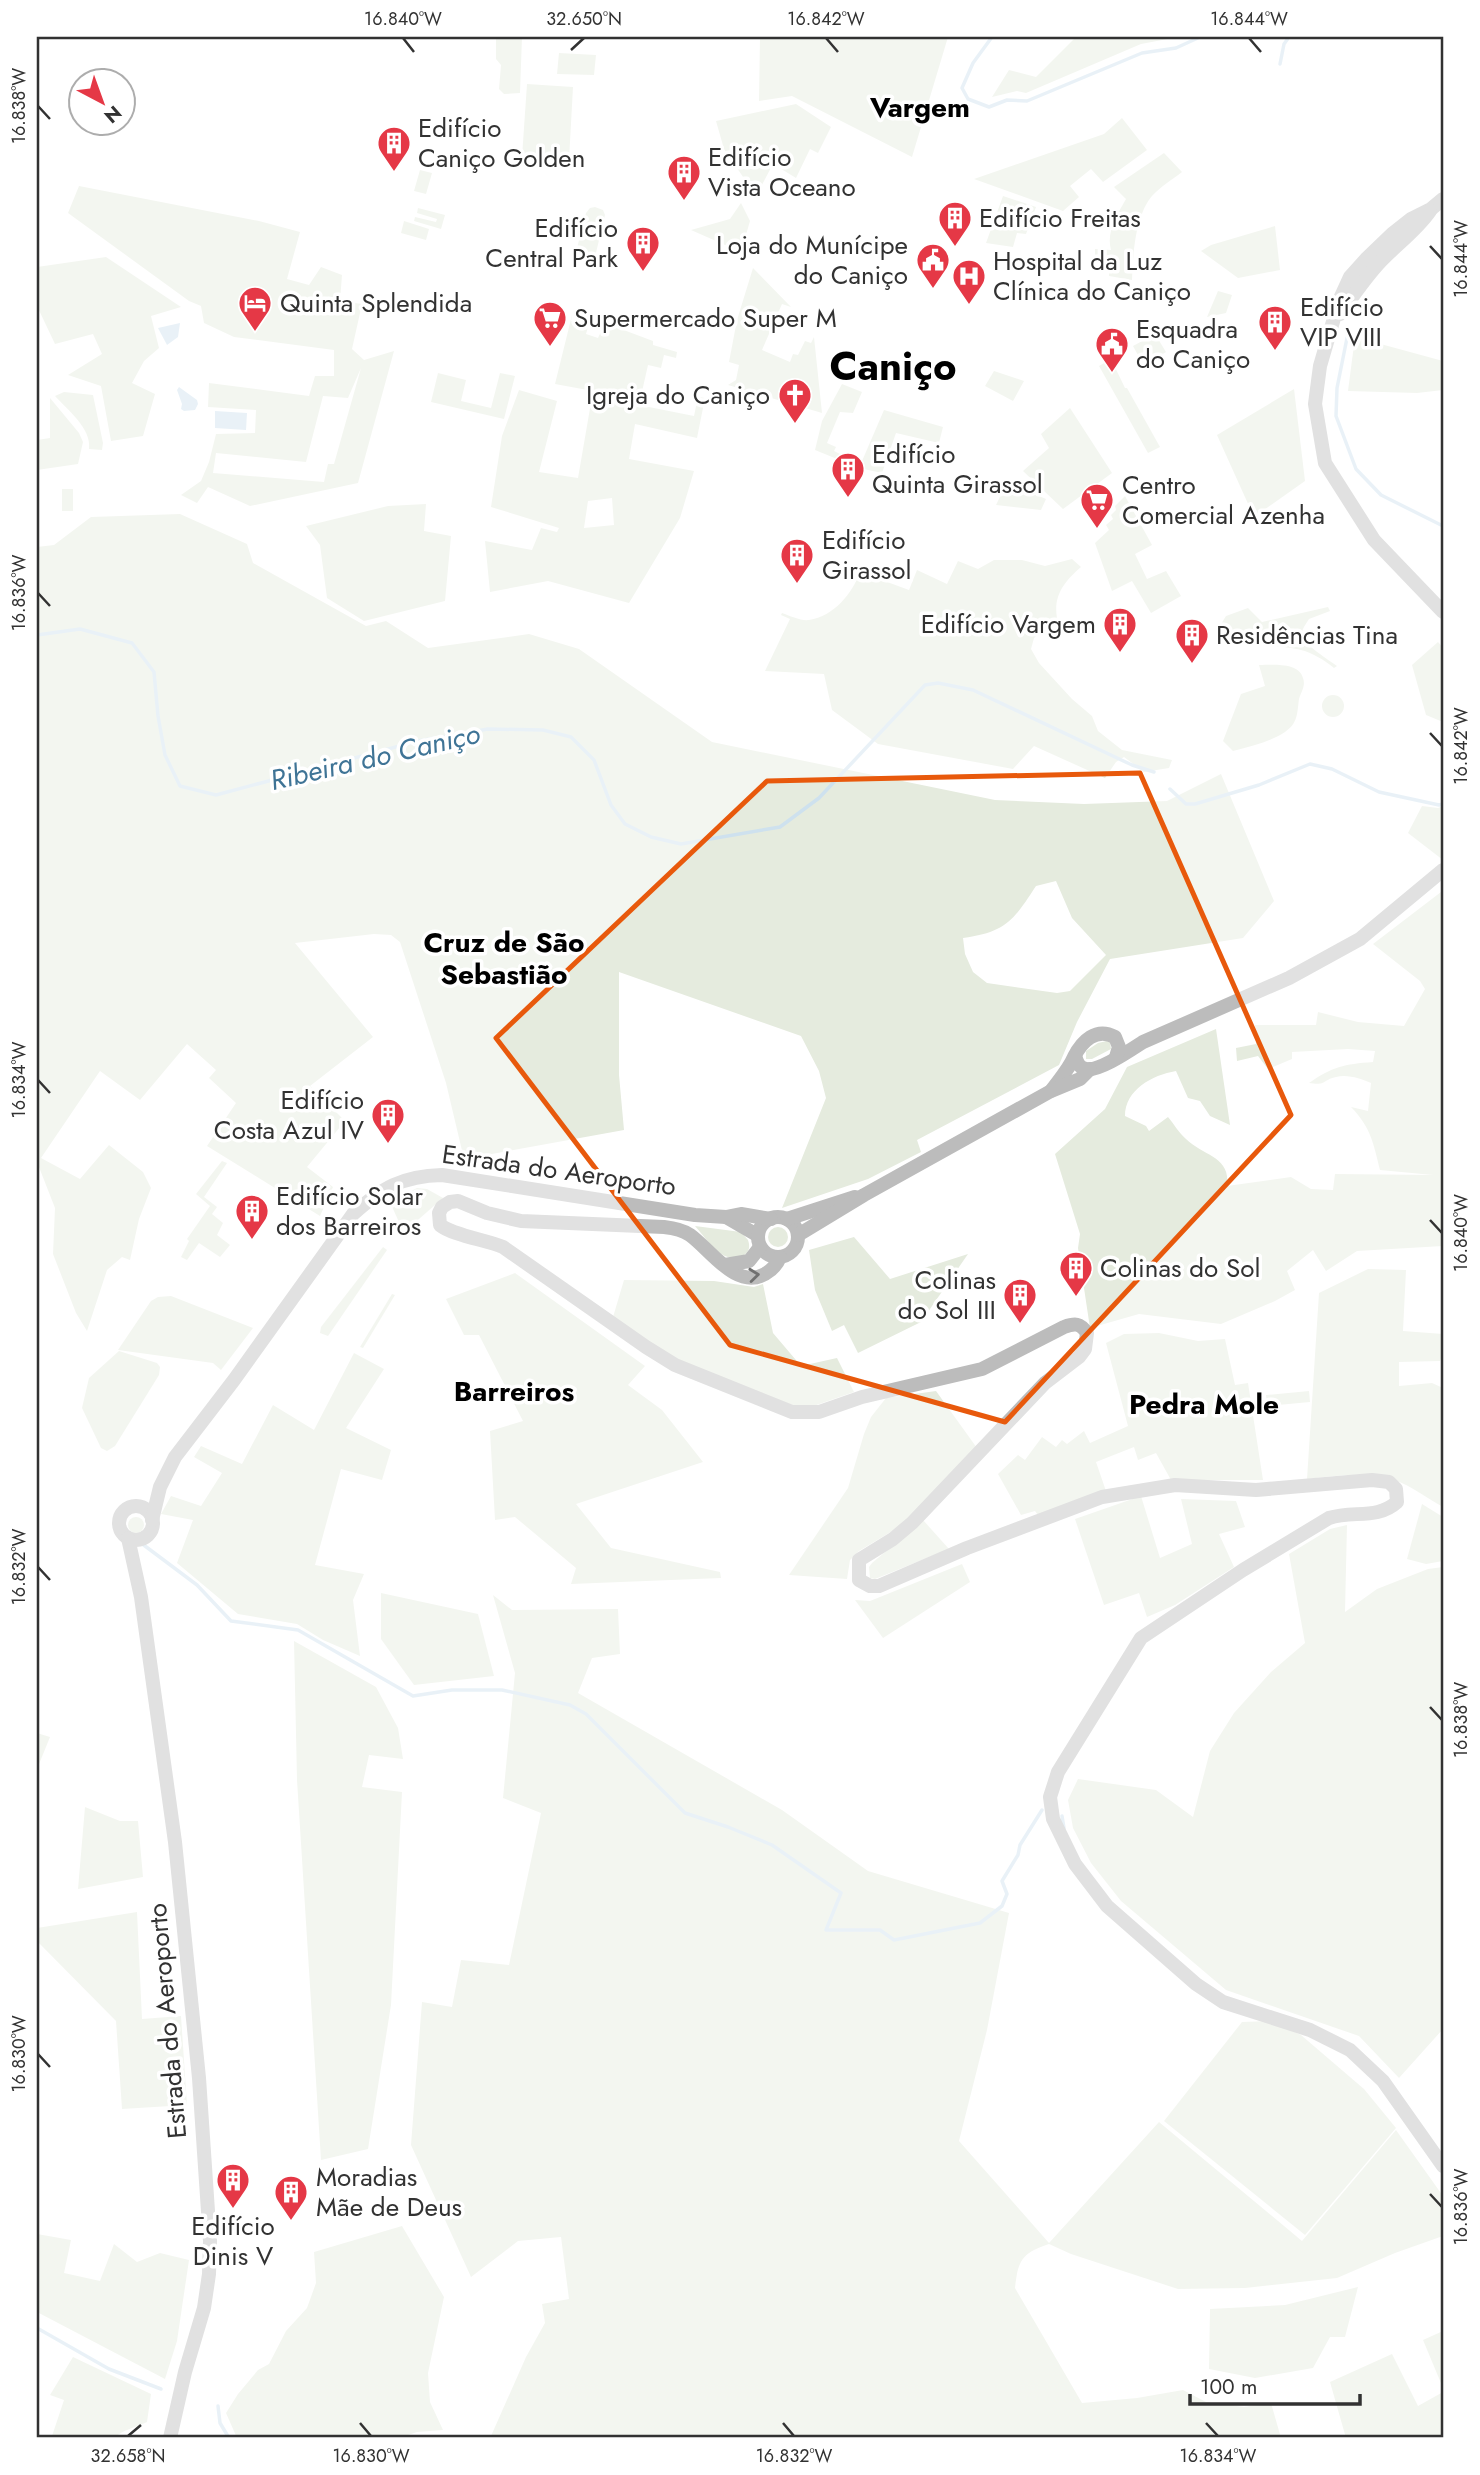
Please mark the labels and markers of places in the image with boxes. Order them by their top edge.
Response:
place label: Edifício Caniço Golden [418,109,585,177]
building icon: Edifício Caniço Golden [375,124,413,173]
place label: Edifício Vista Oceano [708,138,856,206]
building icon: Edifício Vista Oceano [665,153,703,202]
building icon: Edifício Freitas [936,199,974,248]
place label: Edifício Freitas [979,199,1141,237]
place label: Edifício Central Park [485,209,619,277]
building icon: Edifício Central Park [624,224,662,273]
place label: Loja do Munícipe do Caniço [716,226,908,294]
public building icon: Loja do Munícipe do Caniço [914,241,952,290]
place label: Hospital da Luz Clínica do Caniço [993,242,1191,310]
hospital icon: Hospital da Luz Clínica do Caniço [950,257,988,306]
hotel icon: Quinta Splendida [236,284,274,333]
place label: Quinta Splendida [280,284,472,322]
place label: Edifício VIP VIII [1300,288,1383,356]
supermarket icon: Supermercado Super M [531,299,569,348]
place label: Supermercado Super M [574,299,837,337]
building icon: Edifício VIP VIII [1256,303,1294,352]
place label: Esquadra do Caniço [1136,310,1250,378]
public building icon: Esquadra do Caniço [1093,325,1131,374]
place label: Igreja do Caniço [586,376,770,414]
church icon: Igreja do Caniço [776,376,814,425]
place label: Edifício Quinta Girassol [872,435,1043,503]
building icon: Edifício Quinta Girassol [829,450,867,499]
place label: Centro Comercial Azenha [1122,466,1325,534]
supermarket icon: Centro Comercial Azenha [1078,481,1116,530]
place label: Edifício Girassol [822,521,911,589]
building icon: Edifício Girassol [778,536,816,585]
place label: Edifício Vargem [921,605,1096,643]
building icon: Edifício Vargem [1101,605,1139,654]
building icon: Residências Tina [1173,616,1211,665]
place label: Residências Tina [1216,616,1398,654]
place label: Edifício Costa Azul IV [214,1081,365,1149]
building icon: Edifício Costa Azul IV [369,1096,407,1145]
place label: Edifício Solar dos Barreiros [276,1177,423,1245]
building icon: Edifício Solar dos Barreiros [233,1192,271,1241]
building icon: Colinas do Sol [1057,1249,1095,1298]
place label: Colinas do Sol [1100,1249,1260,1287]
place label: Colinas do Sol III [898,1261,996,1329]
building icon: Colinas do Sol III [1001,1276,1039,1325]
place label: Moradias Mãe de Deus [316,2158,462,2226]
building icon: Edifício Dinis V [214,2161,252,2210]
building icon: Moradias Mãe de Deus [272,2173,310,2222]
place label: Edifício Dinis V [191,2207,275,2275]

